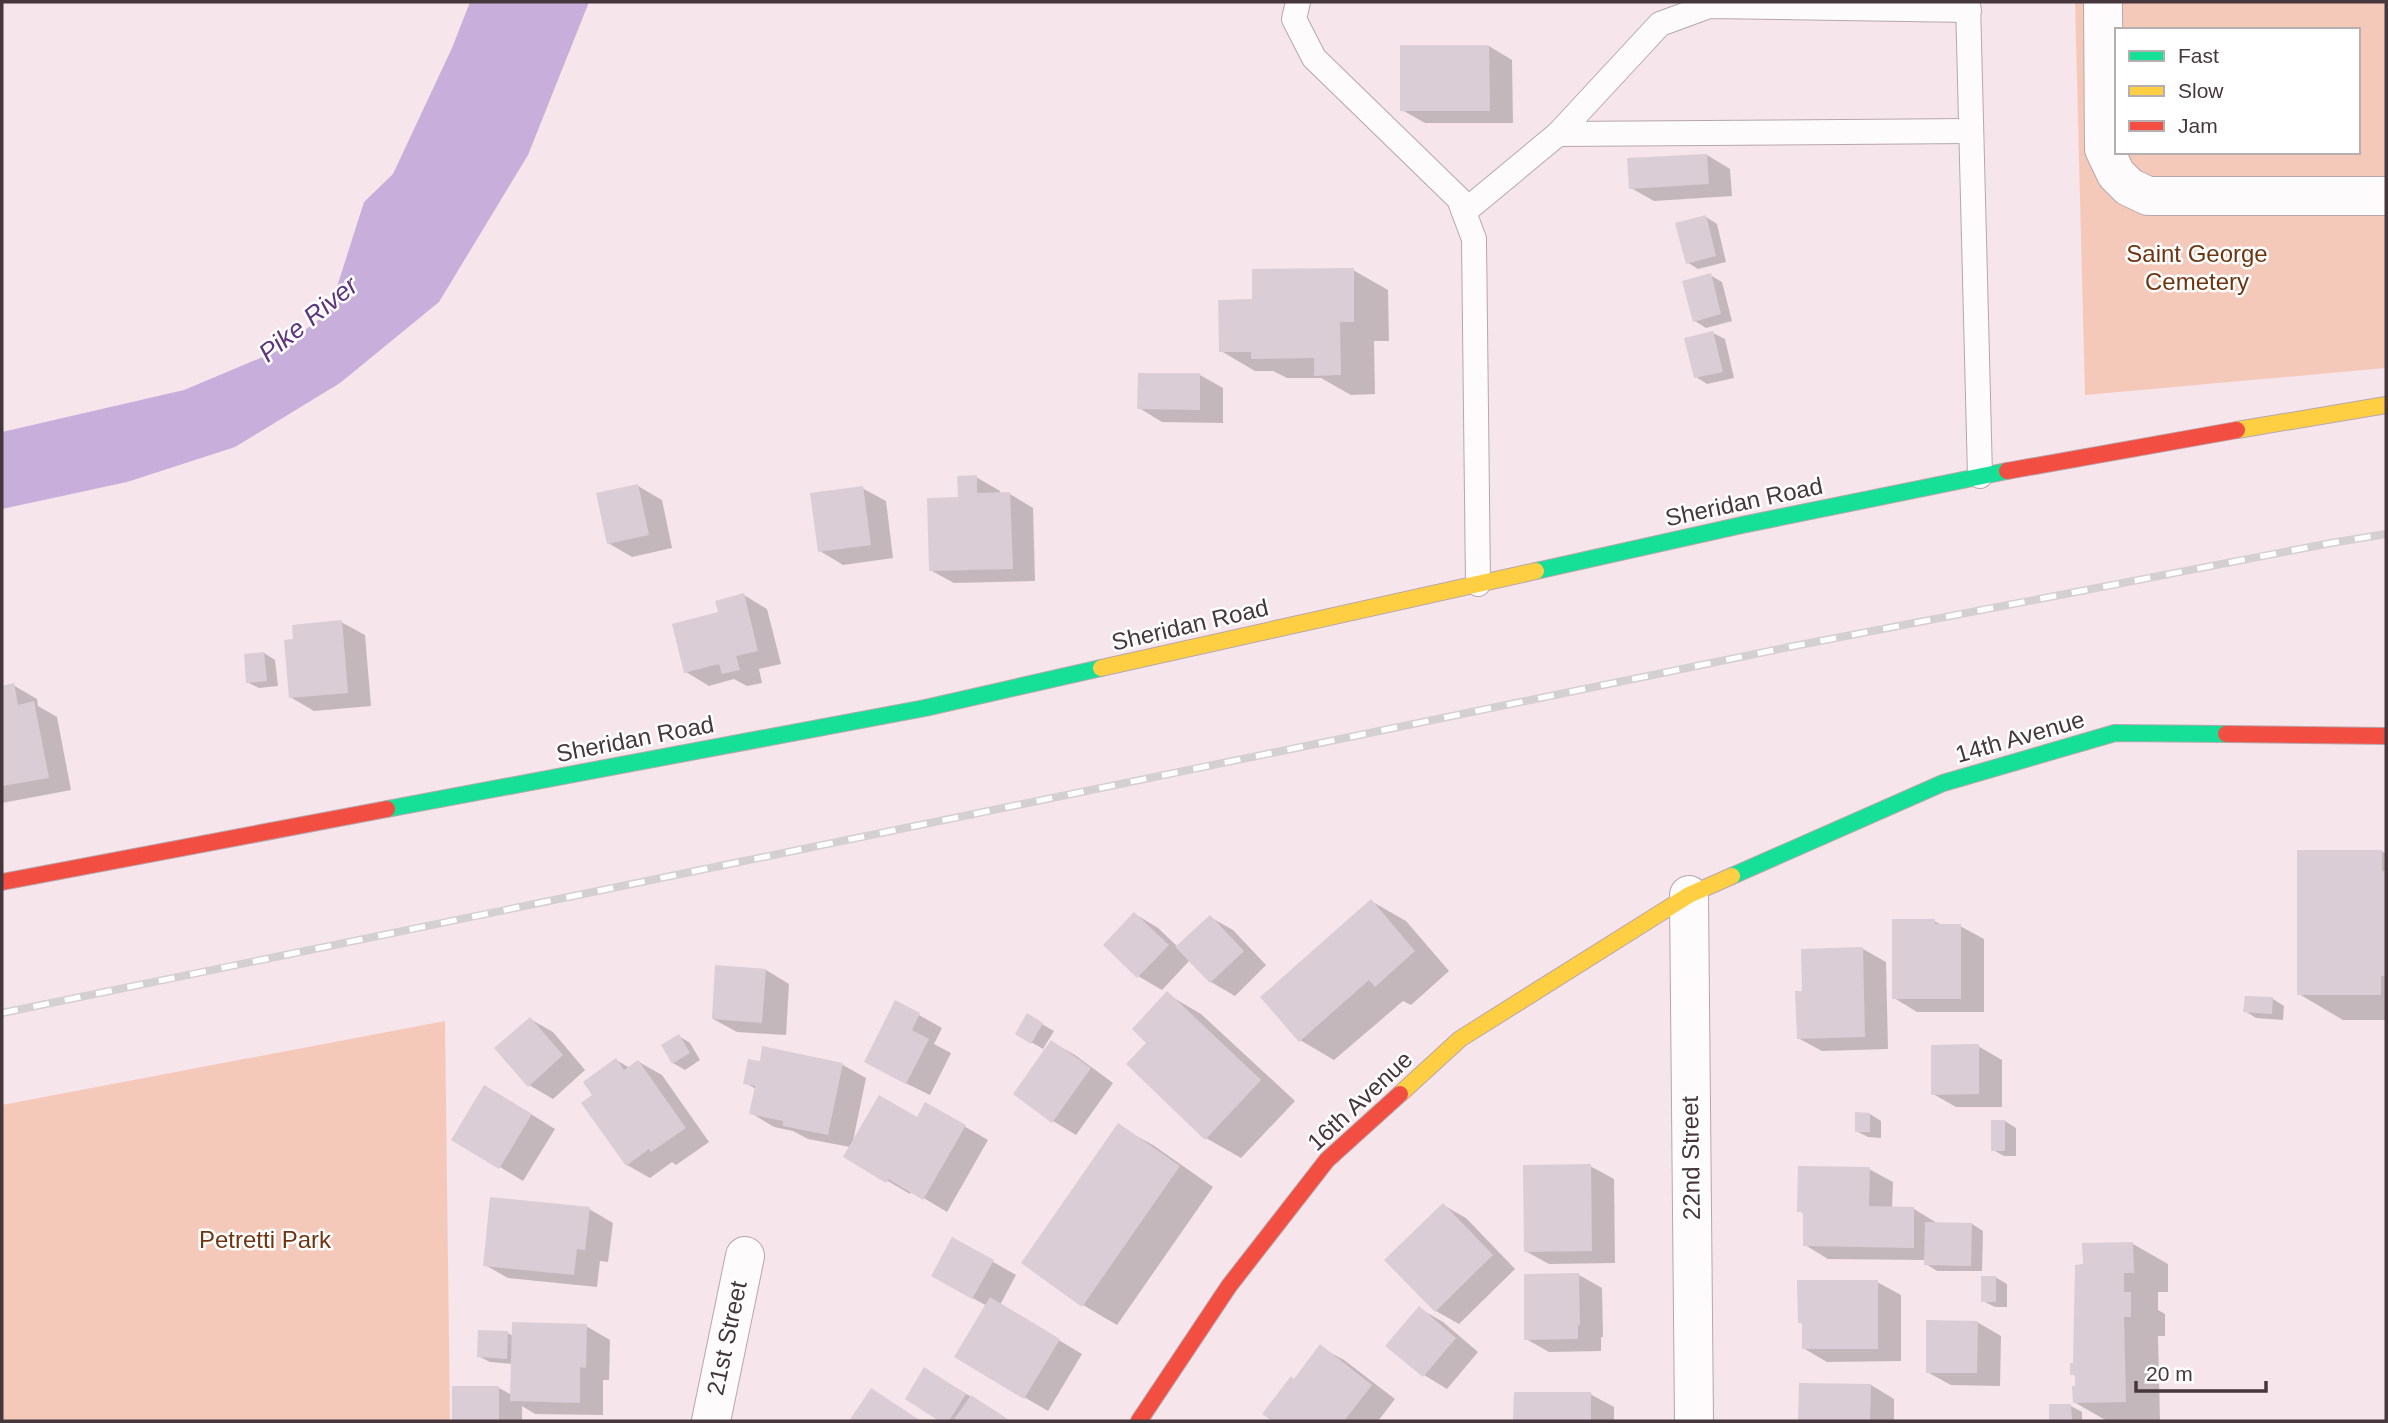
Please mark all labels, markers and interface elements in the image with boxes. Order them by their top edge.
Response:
legend [2115,28,2360,154]
text: Fast [2178,44,2219,67]
text: Slow [2178,79,2224,102]
text: Jam [2178,114,2218,137]
park label: Saint George Cemetery [2126,240,2268,295]
water label: Pike River [253,269,365,368]
street label: Sheridan Road [1663,472,1825,531]
street label: Sheridan Road [1109,593,1271,656]
street label: 14th Avenue [1952,705,2088,768]
street label: Sheridan Road [554,710,716,767]
street label: 16th Avenue [1302,1045,1418,1156]
street label: 22nd Street [1676,1095,1705,1220]
park label: Petretti Park [199,1226,332,1253]
street label: 21st Street [701,1278,752,1397]
scale bar [2136,1350,2266,1394]
text: 20 m [2146,1362,2193,1385]

